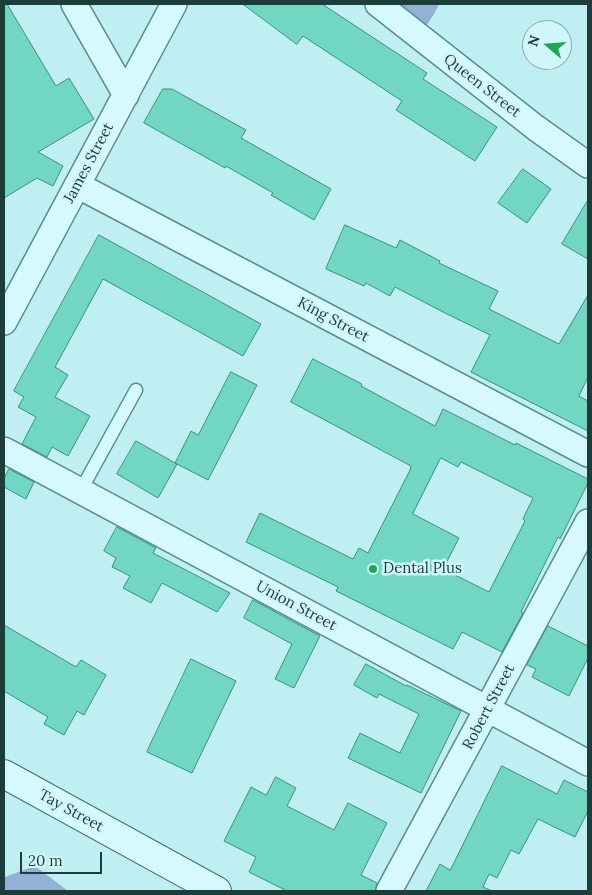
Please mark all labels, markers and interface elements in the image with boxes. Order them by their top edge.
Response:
north arrow [522,20,572,70]
text: N [523,33,544,49]
street label: Queen Street [440,50,524,122]
street label: James Street [60,120,118,206]
street label: King Street [294,294,372,346]
place label: Dental Plus [383,560,462,578]
marker: Dental Plus [367,563,379,575]
street label: Union Street [253,577,339,635]
street label: Robert Street [459,661,519,753]
street label: Tay Street [35,786,107,836]
scale bar [22,842,105,874]
text: 20 m [28,851,63,870]

